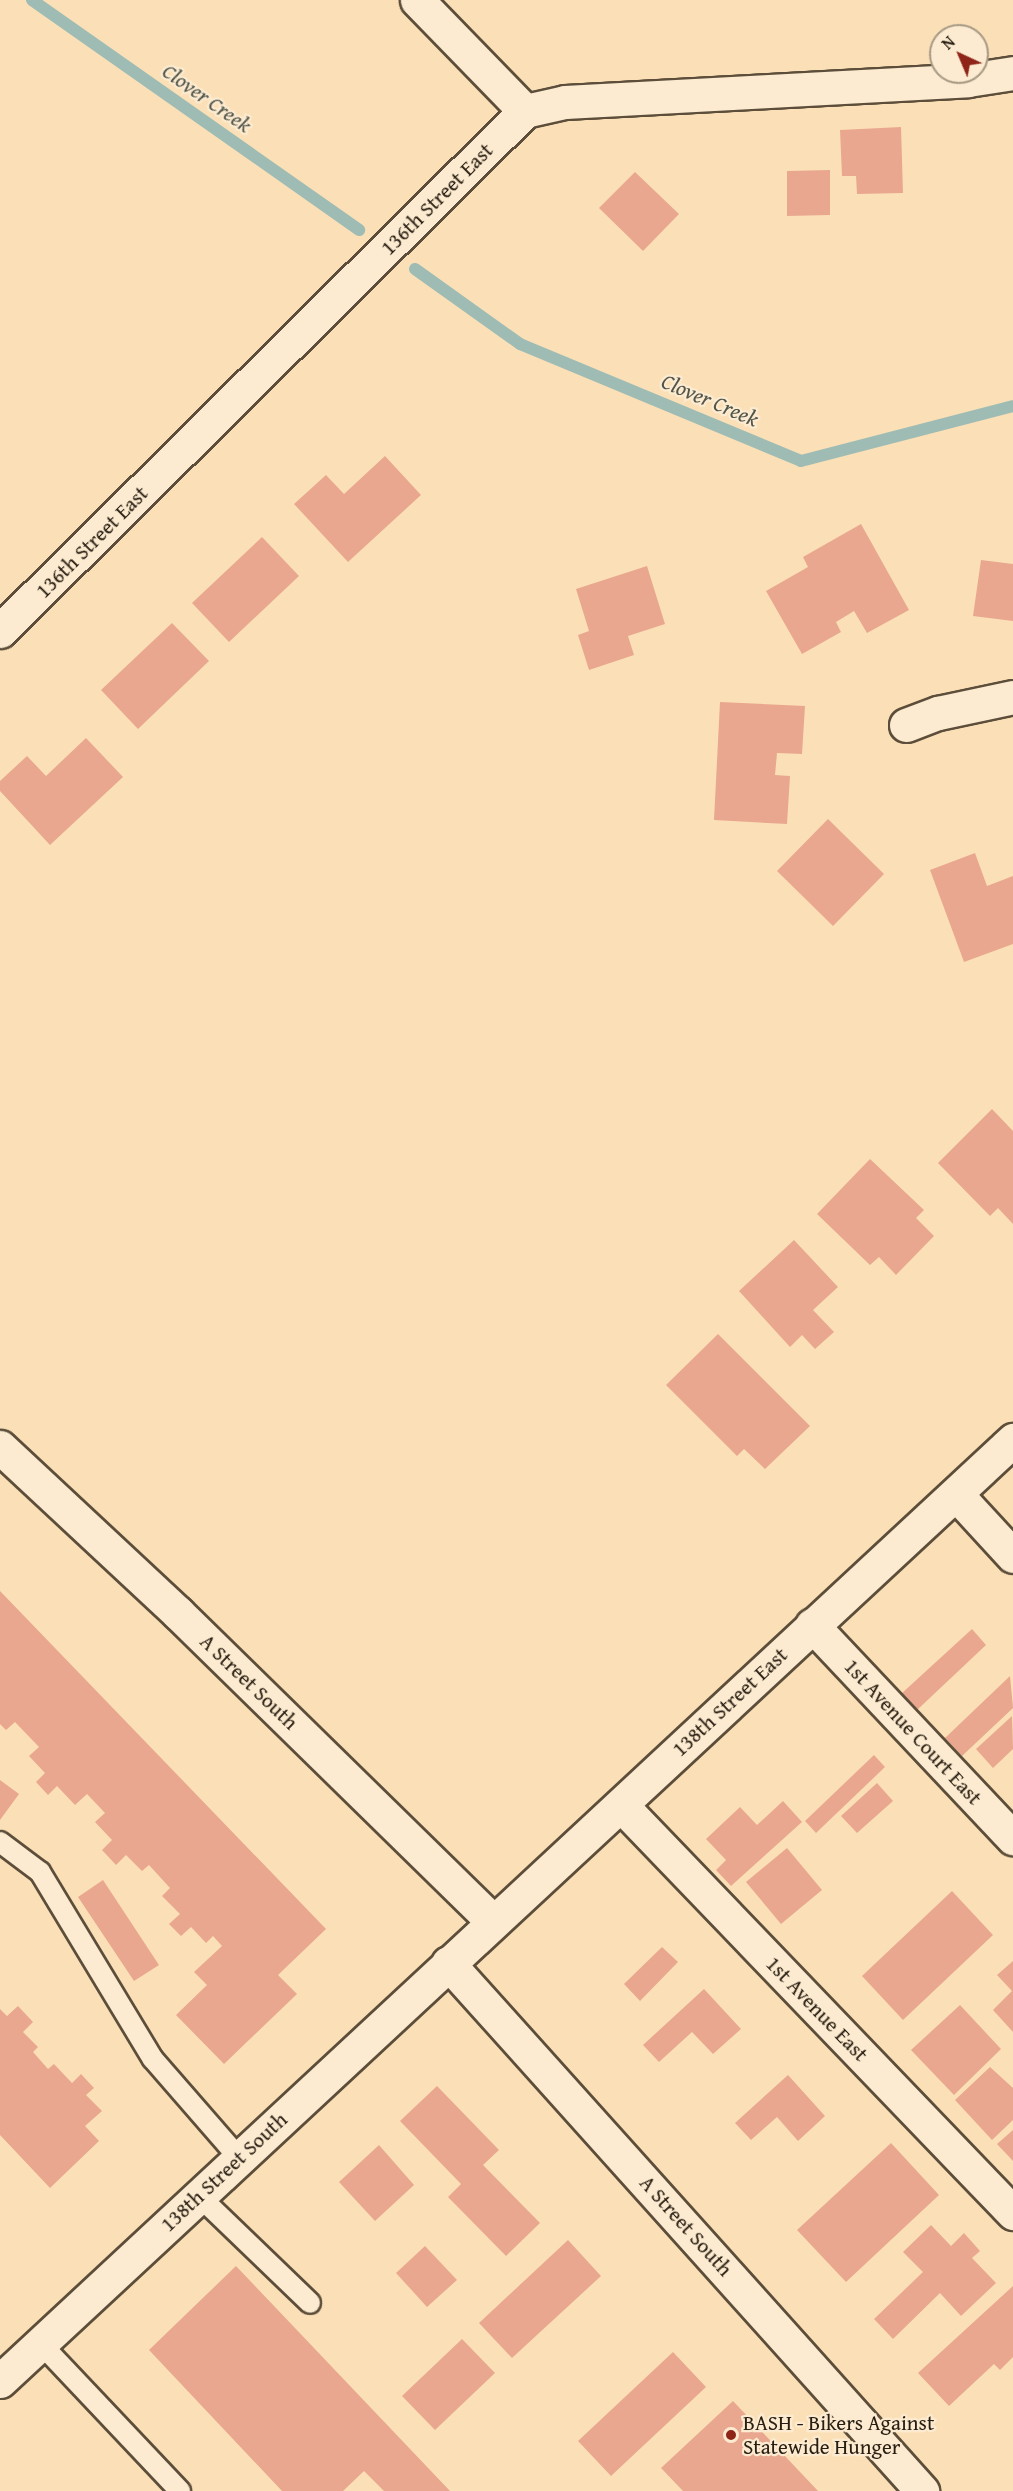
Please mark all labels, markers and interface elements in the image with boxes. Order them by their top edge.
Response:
north arrow [929,24,989,84]
text: N [936,30,960,55]
water label: Clover Creek [157,58,257,138]
street label: 136th Street East [376,138,498,260]
water label: Clover Creek [658,368,762,432]
street label: 136th Street East [31,481,153,603]
street label: A Street South [195,1629,303,1735]
street label: 138th Street East [667,1642,793,1762]
street label: 1st Avenue Court East [839,1654,987,1810]
street label: 1st Avenue East [761,1951,873,2067]
street label: 138th Street South [156,2107,292,2237]
street label: A Street South [634,2171,738,2281]
place label: BASH - Bikers Against Statewide Hunger [743,2410,934,2460]
marker: BASH - Bikers Against Statewide Hunger [724,2428,738,2442]

